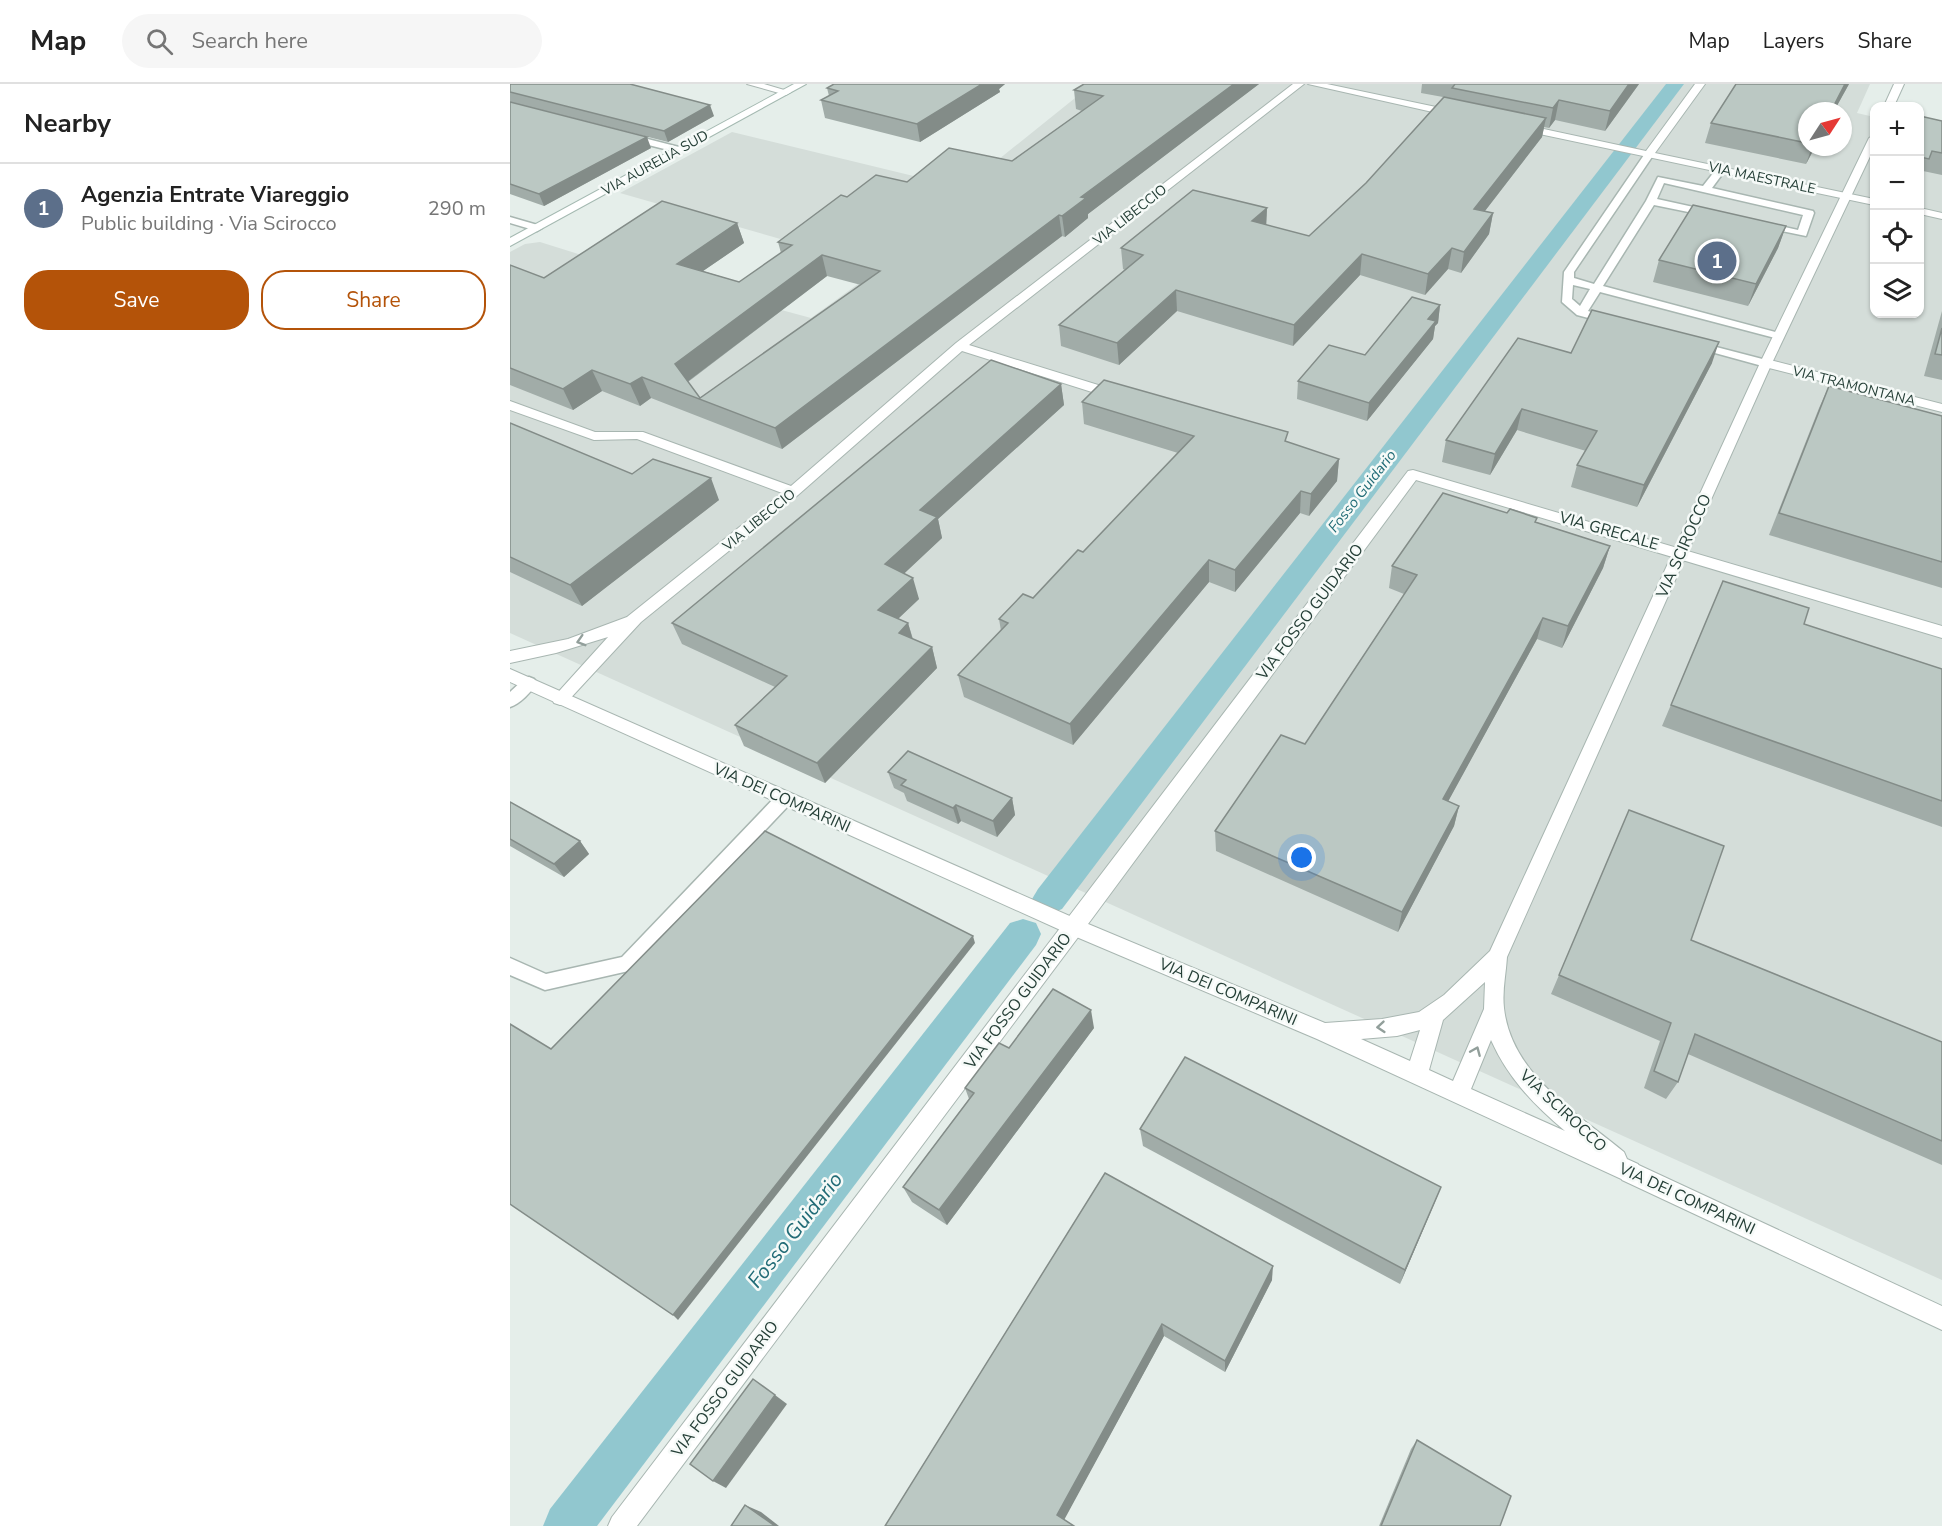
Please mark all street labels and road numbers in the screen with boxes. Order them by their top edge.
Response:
street label: VIA AURELIA SUD [597,126,712,201]
street label: VIA MAESTRALE [1706,157,1817,199]
street label: VIA LIBECCIO [1088,180,1171,250]
street label: VIA TRAMONTANA [1790,361,1917,410]
street label: VIA LIBECCIO [718,485,799,556]
street label: VIA SCIROCCO [1651,491,1717,602]
street label: VIA GRECALE [1556,506,1661,556]
street label: VIA FOSSO GUIDARIO [1251,539,1369,686]
street label: VIA DEI COMPARINI [709,757,854,838]
street label: VIA FOSSO GUIDARIO [959,928,1077,1075]
street label: VIA DEI COMPARINI [1155,953,1300,1031]
street label: VIA SCIROCCO [1514,1064,1611,1157]
street label: VIA DEI COMPARINI [1614,1157,1759,1240]
street label: VIA FOSSO GUIDARIO [666,1316,784,1463]

